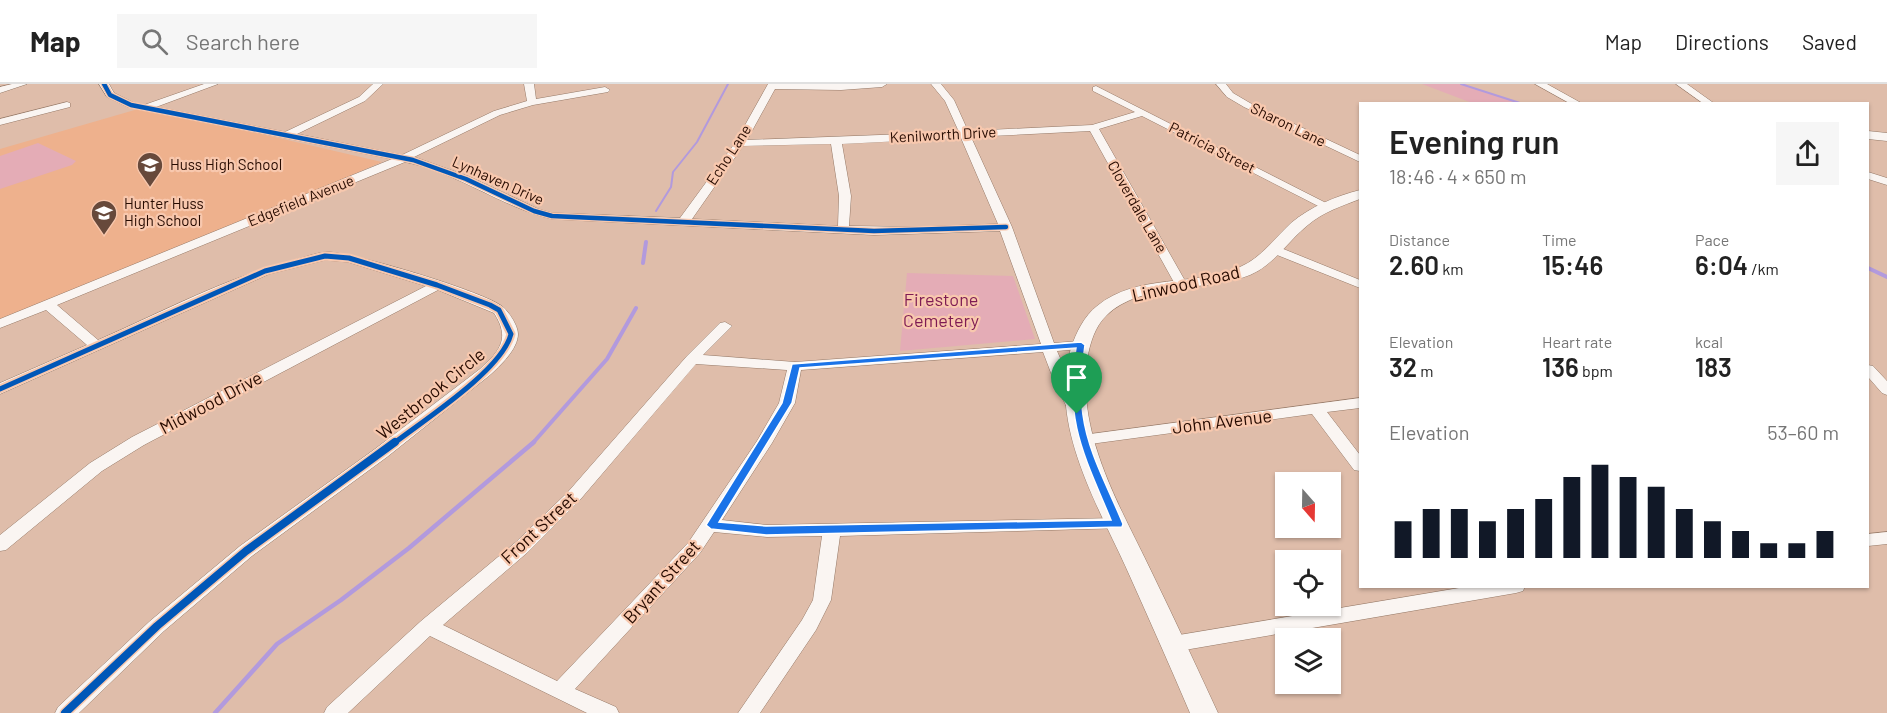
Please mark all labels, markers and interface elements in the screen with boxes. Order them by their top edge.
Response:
search box [117,14,537,68]
text: Map [30,24,81,58]
icon: search [138,25,171,58]
text: Search here [186,28,300,54]
text: Map [1605,29,1642,54]
text: Directions [1675,29,1769,54]
text: Saved [1802,29,1857,54]
street label: Sharon Lane [1248,98,1329,150]
street label: Patricia Street [1166,118,1259,177]
street label: Echo Lane [702,121,754,188]
text: Evening run [1389,121,1559,161]
street label: Kenilworth Drive [889,122,997,146]
button: share [1776,122,1839,185]
school or university icon: Huss High School [135,150,165,188]
street label: Lynhaven Drive [450,152,547,208]
place label: Huss High School [170,155,282,173]
street label: Cloverdale Lane [1104,157,1171,256]
text: 18:46 · 4 × 650 m [1389,164,1527,188]
street label: Edgefield Avenue [245,171,356,230]
place label: Hunter Huss High School [124,194,204,229]
school or university icon: Hunter Huss High School [89,198,119,236]
text: Distance [1389,230,1450,249]
text: Time [1542,230,1577,249]
text: Pace [1695,230,1729,249]
text: 2.60 [1389,249,1439,280]
text: 15:46 [1542,249,1603,280]
text: 6:04 [1695,249,1748,280]
text: km [1439,259,1463,278]
text: /km [1748,259,1779,278]
street label: Linwood Road [1130,260,1242,306]
park label: Firestone Cemetery [903,288,979,331]
text: Elevation [1389,332,1453,351]
text: Heart rate [1542,332,1612,351]
text: kcal [1695,332,1723,351]
street label: Westbrook Circle [372,343,489,444]
text: 32 [1389,351,1417,382]
text: 136 [1542,351,1579,382]
text: 183 [1695,351,1732,382]
pin [1051,352,1102,414]
icon: arrive [1060,361,1093,394]
text: m [1417,361,1434,380]
text: bpm [1579,361,1613,380]
street label: Midwood Drive [155,366,266,438]
street label: John Avenue [1171,404,1273,438]
text: Elevation [1389,420,1470,444]
text: 53–60 m [1767,420,1839,444]
north arrow [1275,472,1341,538]
map controls [1275,472,1341,694]
street label: Front Street [496,487,581,568]
street label: Bryant Street [618,535,704,628]
button: locate [1275,550,1341,616]
button: layers [1275,628,1341,694]

